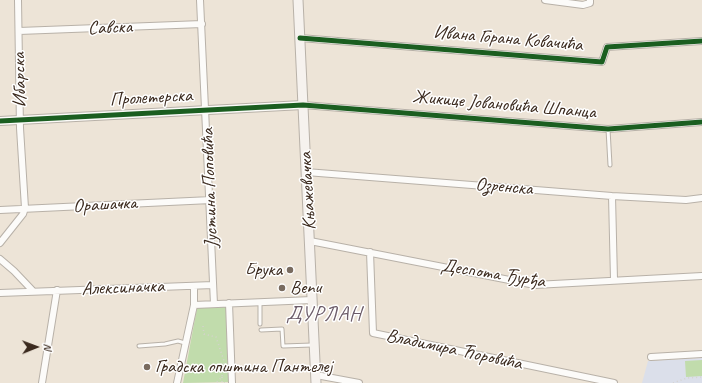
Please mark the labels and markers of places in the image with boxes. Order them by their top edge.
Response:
place label: Брука [245,259,282,281]
marker: Брука [285,265,295,275]
place label: Benu [290,277,322,299]
marker: Benu [277,283,287,293]
place label: Градска општина Пантелеј [155,356,332,378]
marker: Градска општина Пантелеј [142,362,152,372]

